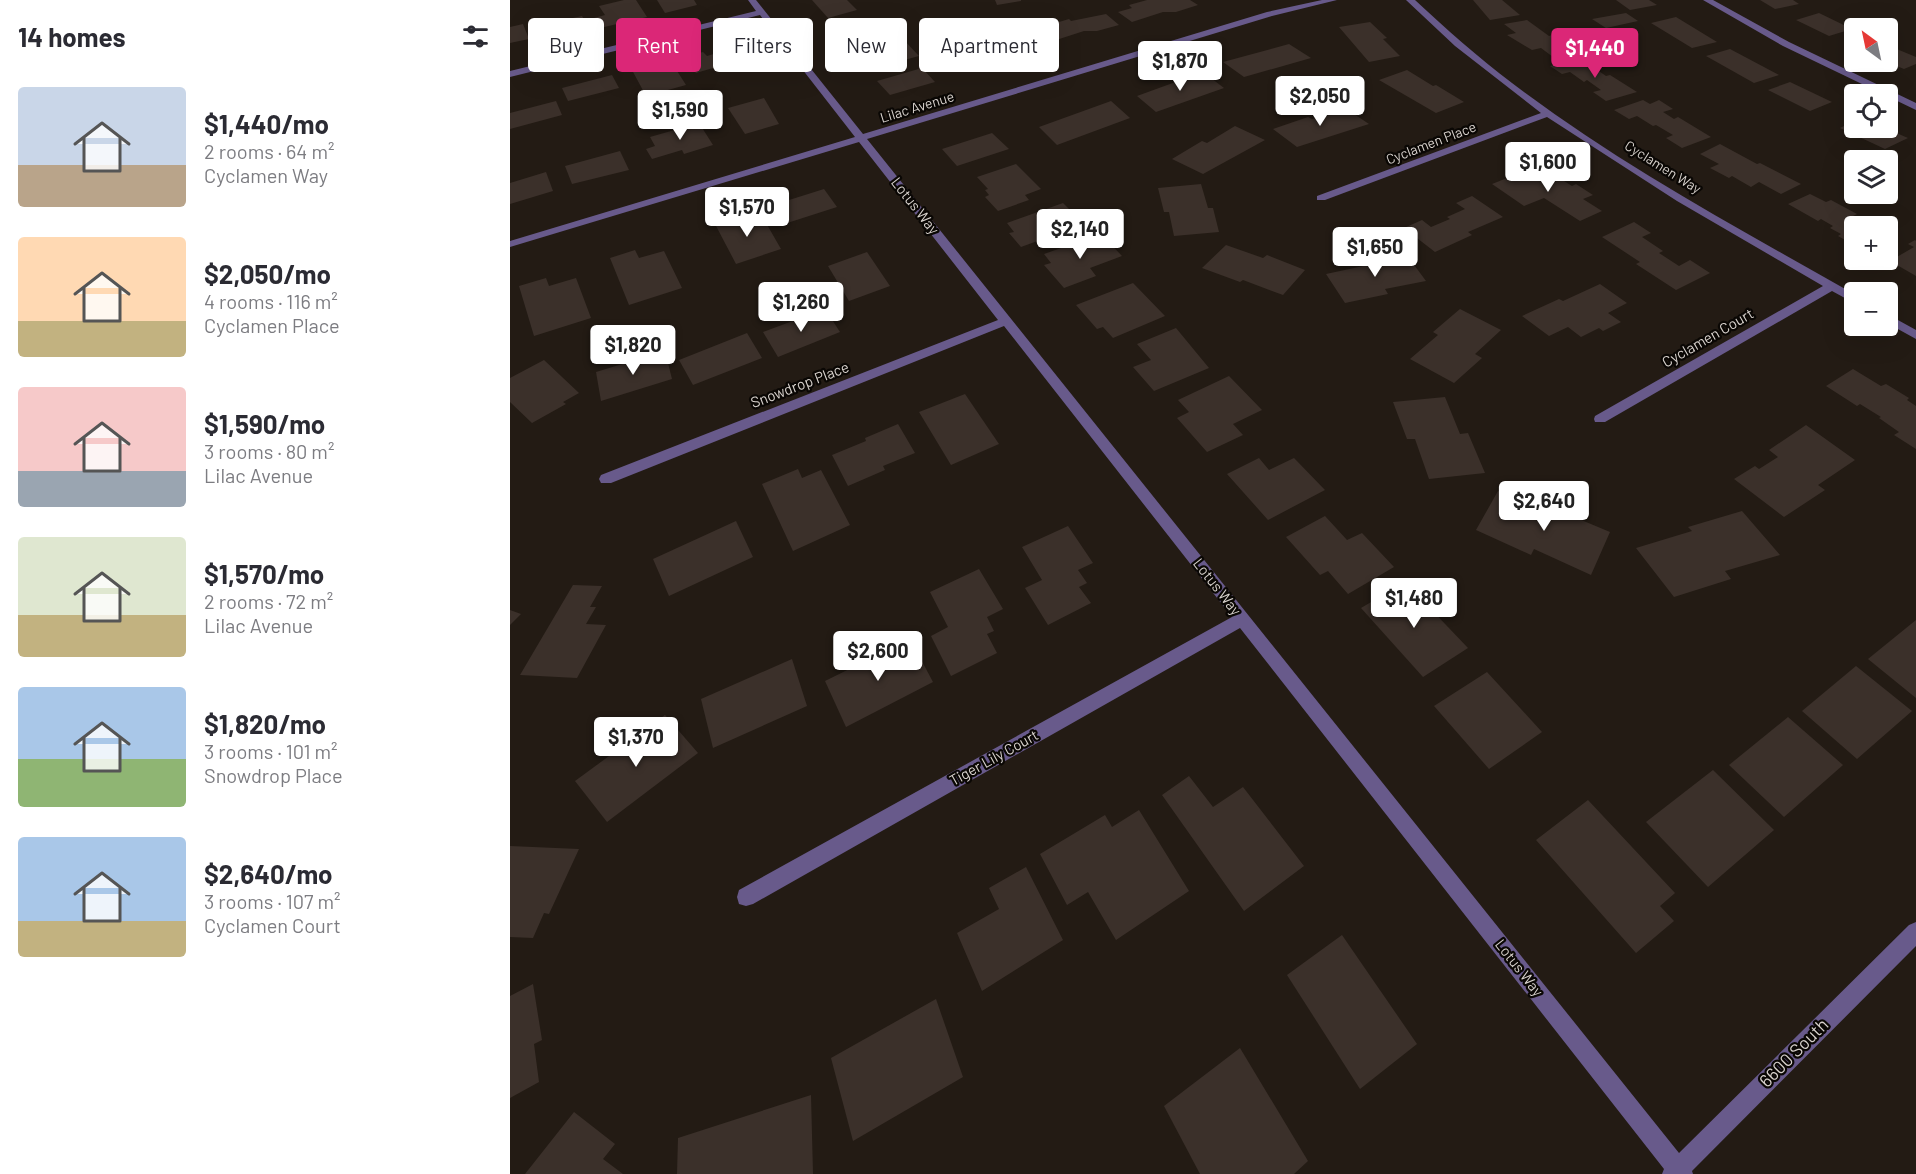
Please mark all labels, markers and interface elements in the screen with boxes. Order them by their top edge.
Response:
chip: Buy [528,18,604,72]
chip: Rent [616,18,701,72]
chip: Filters [713,18,813,72]
chip: New [825,18,907,72]
chip: Apartment [919,18,1059,72]
north arrow [1844,18,1898,72]
map controls [1844,18,1898,336]
icon: filters [459,20,492,53]
text: 14 homes [18,21,125,52]
pin: $1,440 [1546,28,1644,79]
text: $1,440 [1565,35,1625,59]
pin: $1,870 [1131,41,1229,92]
text: $1,870 [1152,48,1208,72]
pin: $2,050 [1271,76,1369,127]
text: $2,050 [1290,83,1351,107]
button: locate [1844,84,1898,138]
street label: Lilac Avenue [878,87,956,126]
pin: $1,590 [631,90,729,141]
text: $1,590 [652,97,708,121]
text: $1,440/mo [204,108,329,139]
icon: home [66,111,138,183]
street label: Cyclamen Place [1383,118,1478,167]
street label: Cyclamen Way [1622,136,1705,197]
text: 2 rooms · 64 m² [204,139,334,163]
pin: $1,600 [1499,142,1597,193]
text: $1,600 [1519,149,1577,173]
button: layers [1844,150,1898,204]
text: Cyclamen Way [204,163,328,187]
street label: Lotus Way [888,173,944,237]
pin: $1,570 [698,187,796,238]
text: $1,570 [719,194,775,218]
pin: $2,140 [1031,209,1129,260]
text: $2,140 [1051,216,1109,240]
button: + [1844,216,1898,270]
pin: $1,650 [1326,227,1424,278]
text: $1,650 [1347,234,1403,258]
text: $2,050/mo [204,258,331,289]
icon: home [66,261,138,333]
pin: $1,260 [752,282,850,333]
button: − [1844,282,1898,336]
text: 4 rooms · 116 m² [204,289,338,313]
text: $1,260 [772,289,830,313]
street label: Cyclamen Court [1659,304,1756,371]
text: Cyclamen Place [204,313,340,337]
pin: $1,820 [584,325,682,376]
text: $1,820 [604,332,662,356]
street label: Snowdrop Place [748,357,851,411]
text: $1,590/mo [204,408,325,439]
icon: home [66,411,138,483]
text: 3 rooms · 80 m² [204,439,334,463]
text: Lilac Avenue [204,463,313,487]
pin: $2,640 [1495,481,1593,532]
text: $2,640 [1513,488,1575,512]
street label: Lotus Way [1190,554,1246,618]
text: $1,570/mo [204,558,324,589]
icon: home [66,561,138,633]
pin: $1,480 [1365,578,1463,629]
text: $1,480 [1385,585,1443,609]
text: 2 rooms · 72 m² [204,589,333,613]
text: Lilac Avenue [204,613,313,637]
pin: $2,600 [829,631,927,682]
text: $2,600 [847,638,909,662]
text: $1,820/mo [204,708,326,739]
icon: home [66,711,138,783]
pin: $1,370 [587,717,685,768]
text: $1,370 [608,724,664,748]
street label: Tiger Lily Court [946,725,1041,789]
text: 3 rooms · 101 m² [204,739,337,763]
text: Snowdrop Place [204,763,343,787]
text: $2,640/mo [204,858,333,889]
icon: home [66,861,138,933]
text: 3 rooms · 107 m² [204,889,340,913]
text: Cyclamen Court [204,913,341,937]
street label: Lotus Way [1492,935,1548,999]
street label: 6600 South [1754,1013,1832,1091]

